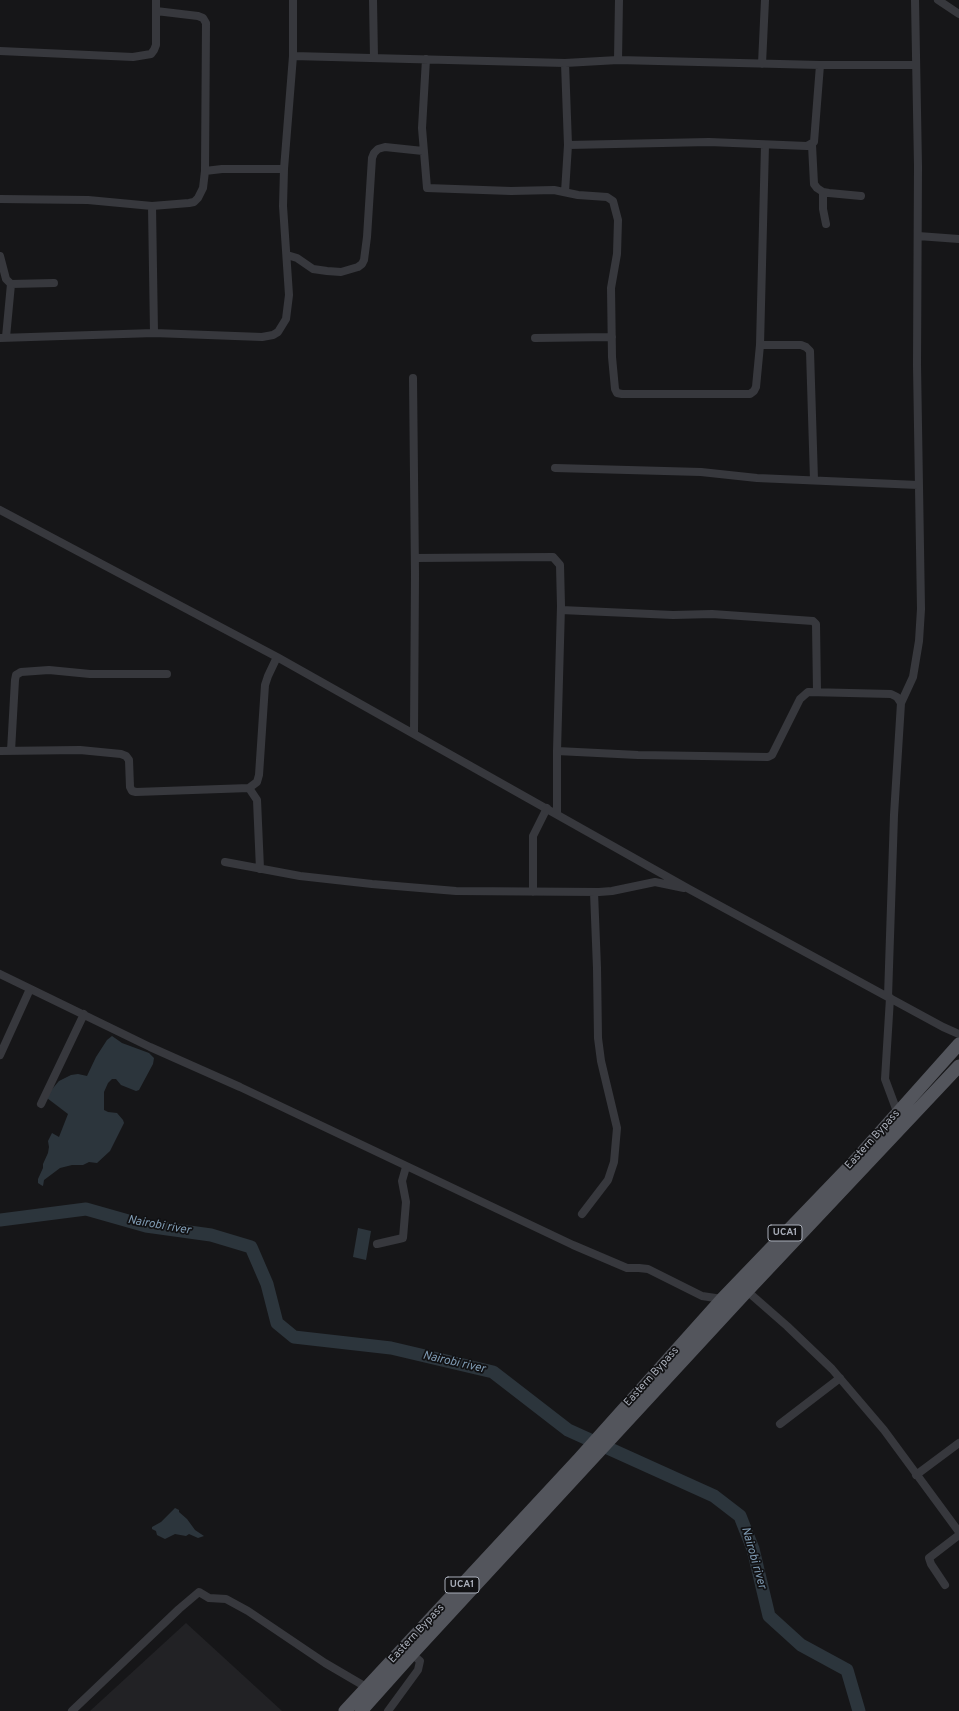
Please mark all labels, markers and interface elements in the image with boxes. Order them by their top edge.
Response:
street label: Eastern Bypass [843,1107,903,1173]
water label: Nairobi river [126,1213,192,1239]
road number: UCA1 [768,1225,802,1241]
street label: Eastern Bypass [622,1344,682,1410]
water label: Nairobi river [421,1349,487,1377]
water label: Nairobi river [737,1525,769,1591]
road number: UCA1 [445,1577,479,1593]
street label: Eastern Bypass [386,1602,448,1666]

